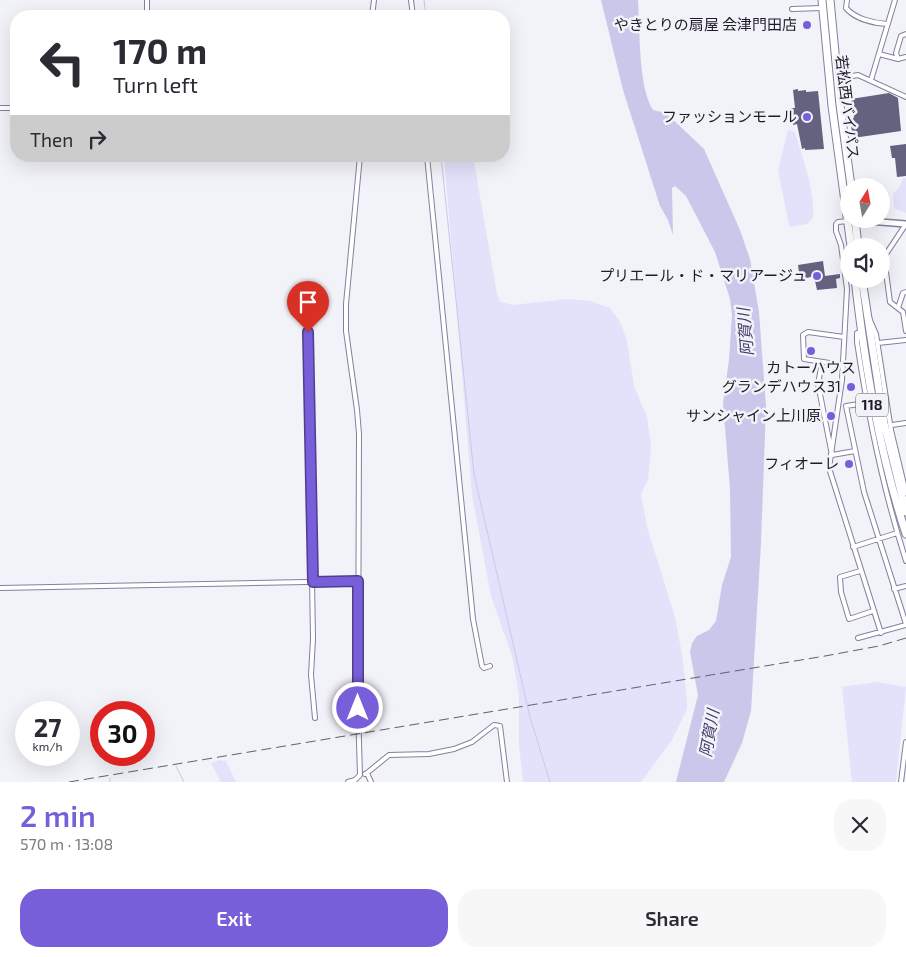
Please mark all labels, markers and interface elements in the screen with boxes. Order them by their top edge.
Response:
place label: やきとりの扇屋 会津門田店 [614,15,797,33]
marker: やきとりの扇屋 会津門田店 [801,19,813,31]
text: 170 m [113,29,207,71]
icon: left [30,30,95,95]
street label: 若松西バイパス [833,54,863,160]
text: Turn left [113,71,198,97]
place label: ファッションモール [662,107,797,125]
marker: ファッションモール [801,111,813,123]
icon: right [83,125,111,153]
text: Then [30,128,73,151]
north arrow [840,178,890,228]
map controls [840,178,890,288]
button: sound [840,238,890,288]
place label: プリエール・ド・マリアージュ [599,266,807,284]
marker: プリエール・ド・マリアージュ [811,270,823,282]
pin [287,281,329,332]
icon: arrive [294,288,322,316]
water label: 阿賀川 [733,305,756,357]
marker: カトーハウス [805,345,817,357]
place label: カトーハウス [766,358,856,376]
place label: グランデハウス31 [722,377,841,395]
marker: グランデハウス31 [845,381,857,393]
road number: 118 [856,394,888,416]
place label: サンシャイン上川原 [686,406,821,424]
marker: サンシャイン上川原 [825,410,837,422]
place label: フィオーレ [764,454,839,472]
marker: フィオーレ [843,458,855,470]
position arrow [331,681,383,733]
speed limit sign: 30 [90,701,155,766]
water label: 阿賀川 [695,706,722,758]
text: 27 [34,712,61,742]
text: km/h [33,739,62,753]
text: 2 min [20,797,96,833]
button: close [834,799,886,851]
text: 570 m · 13:08 [20,834,113,853]
button: Exit [20,889,448,947]
button: Share [458,889,886,947]

